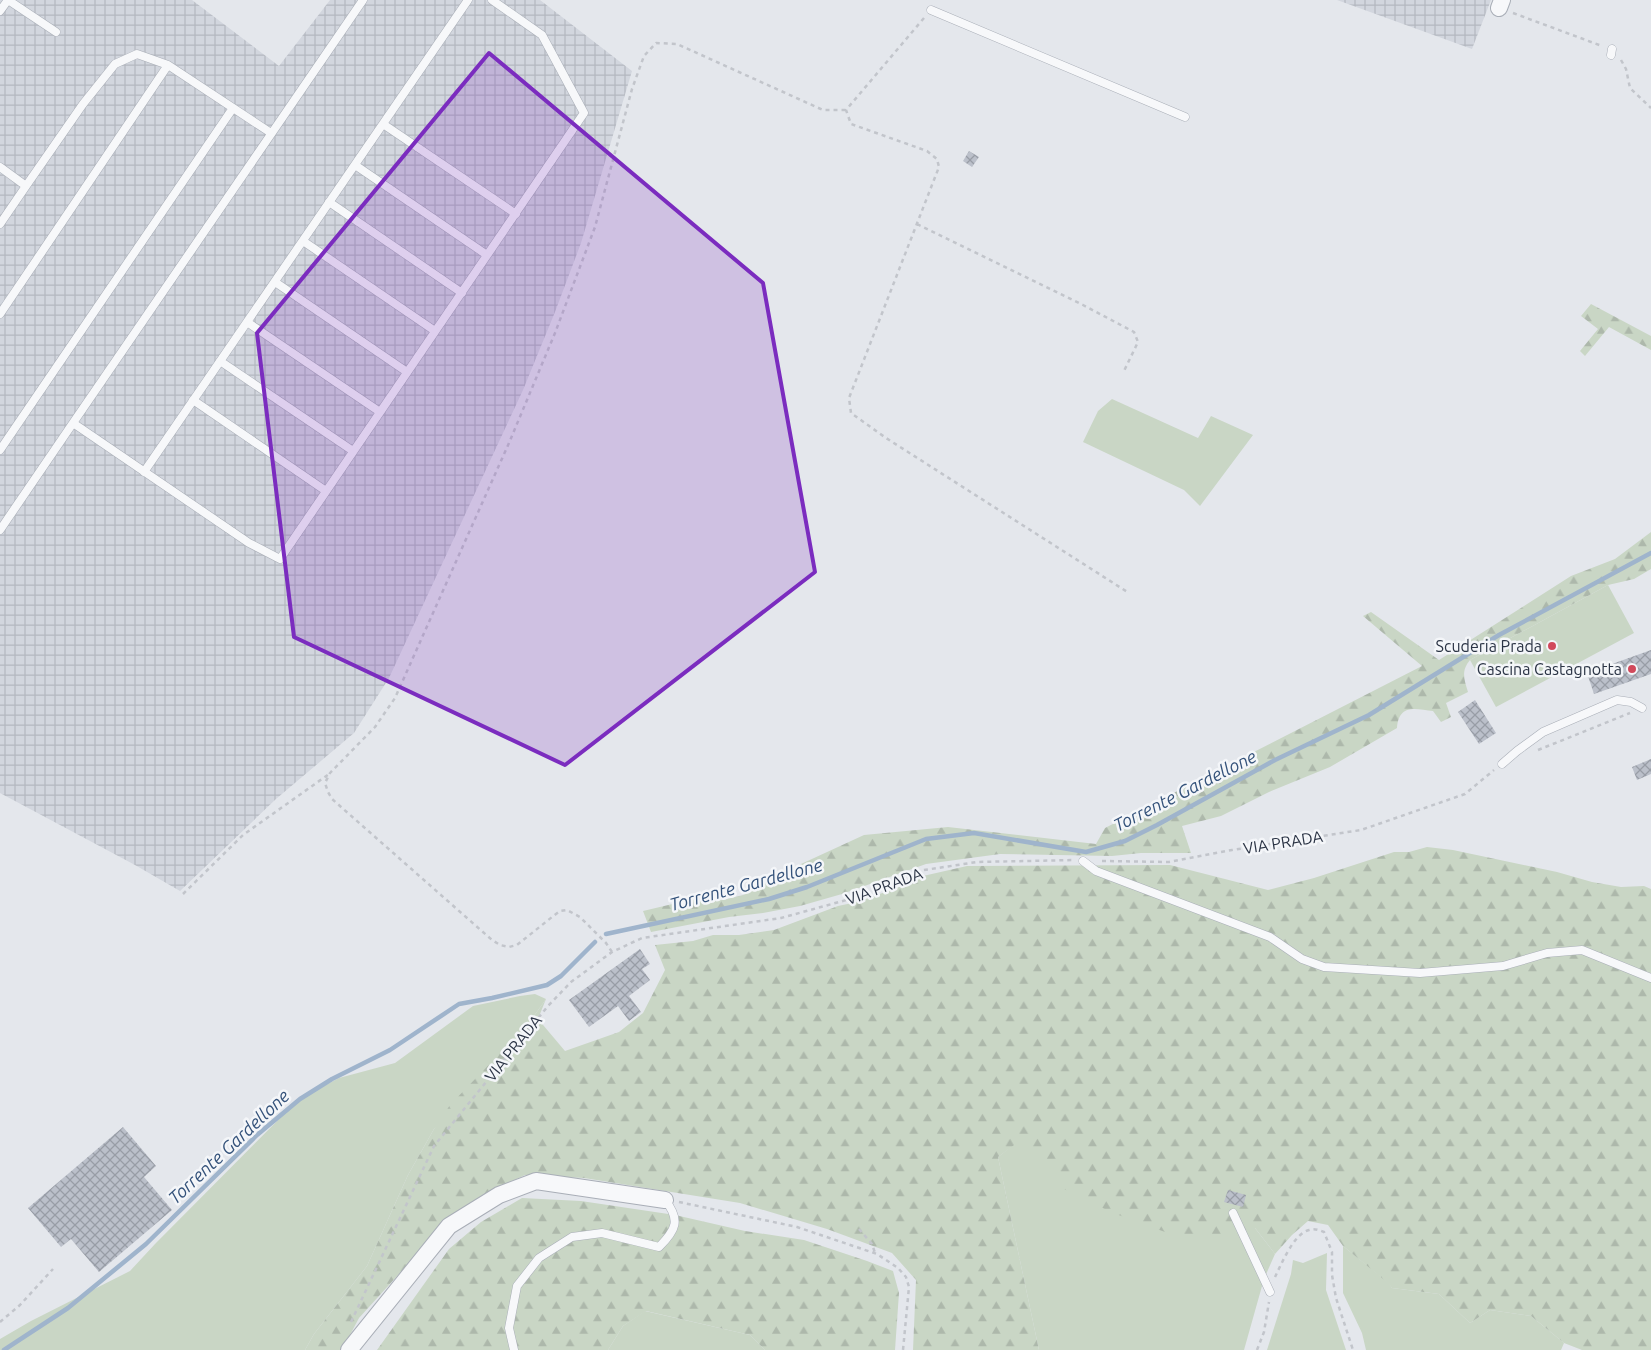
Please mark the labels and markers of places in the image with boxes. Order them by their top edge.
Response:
place label: Scuderia Prada [1436,637,1542,655]
marker: Scuderia Prada [1546,640,1558,652]
place label: Cascina Castagnotta [1477,660,1622,678]
marker: Cascina Castagnotta [1626,663,1638,675]

